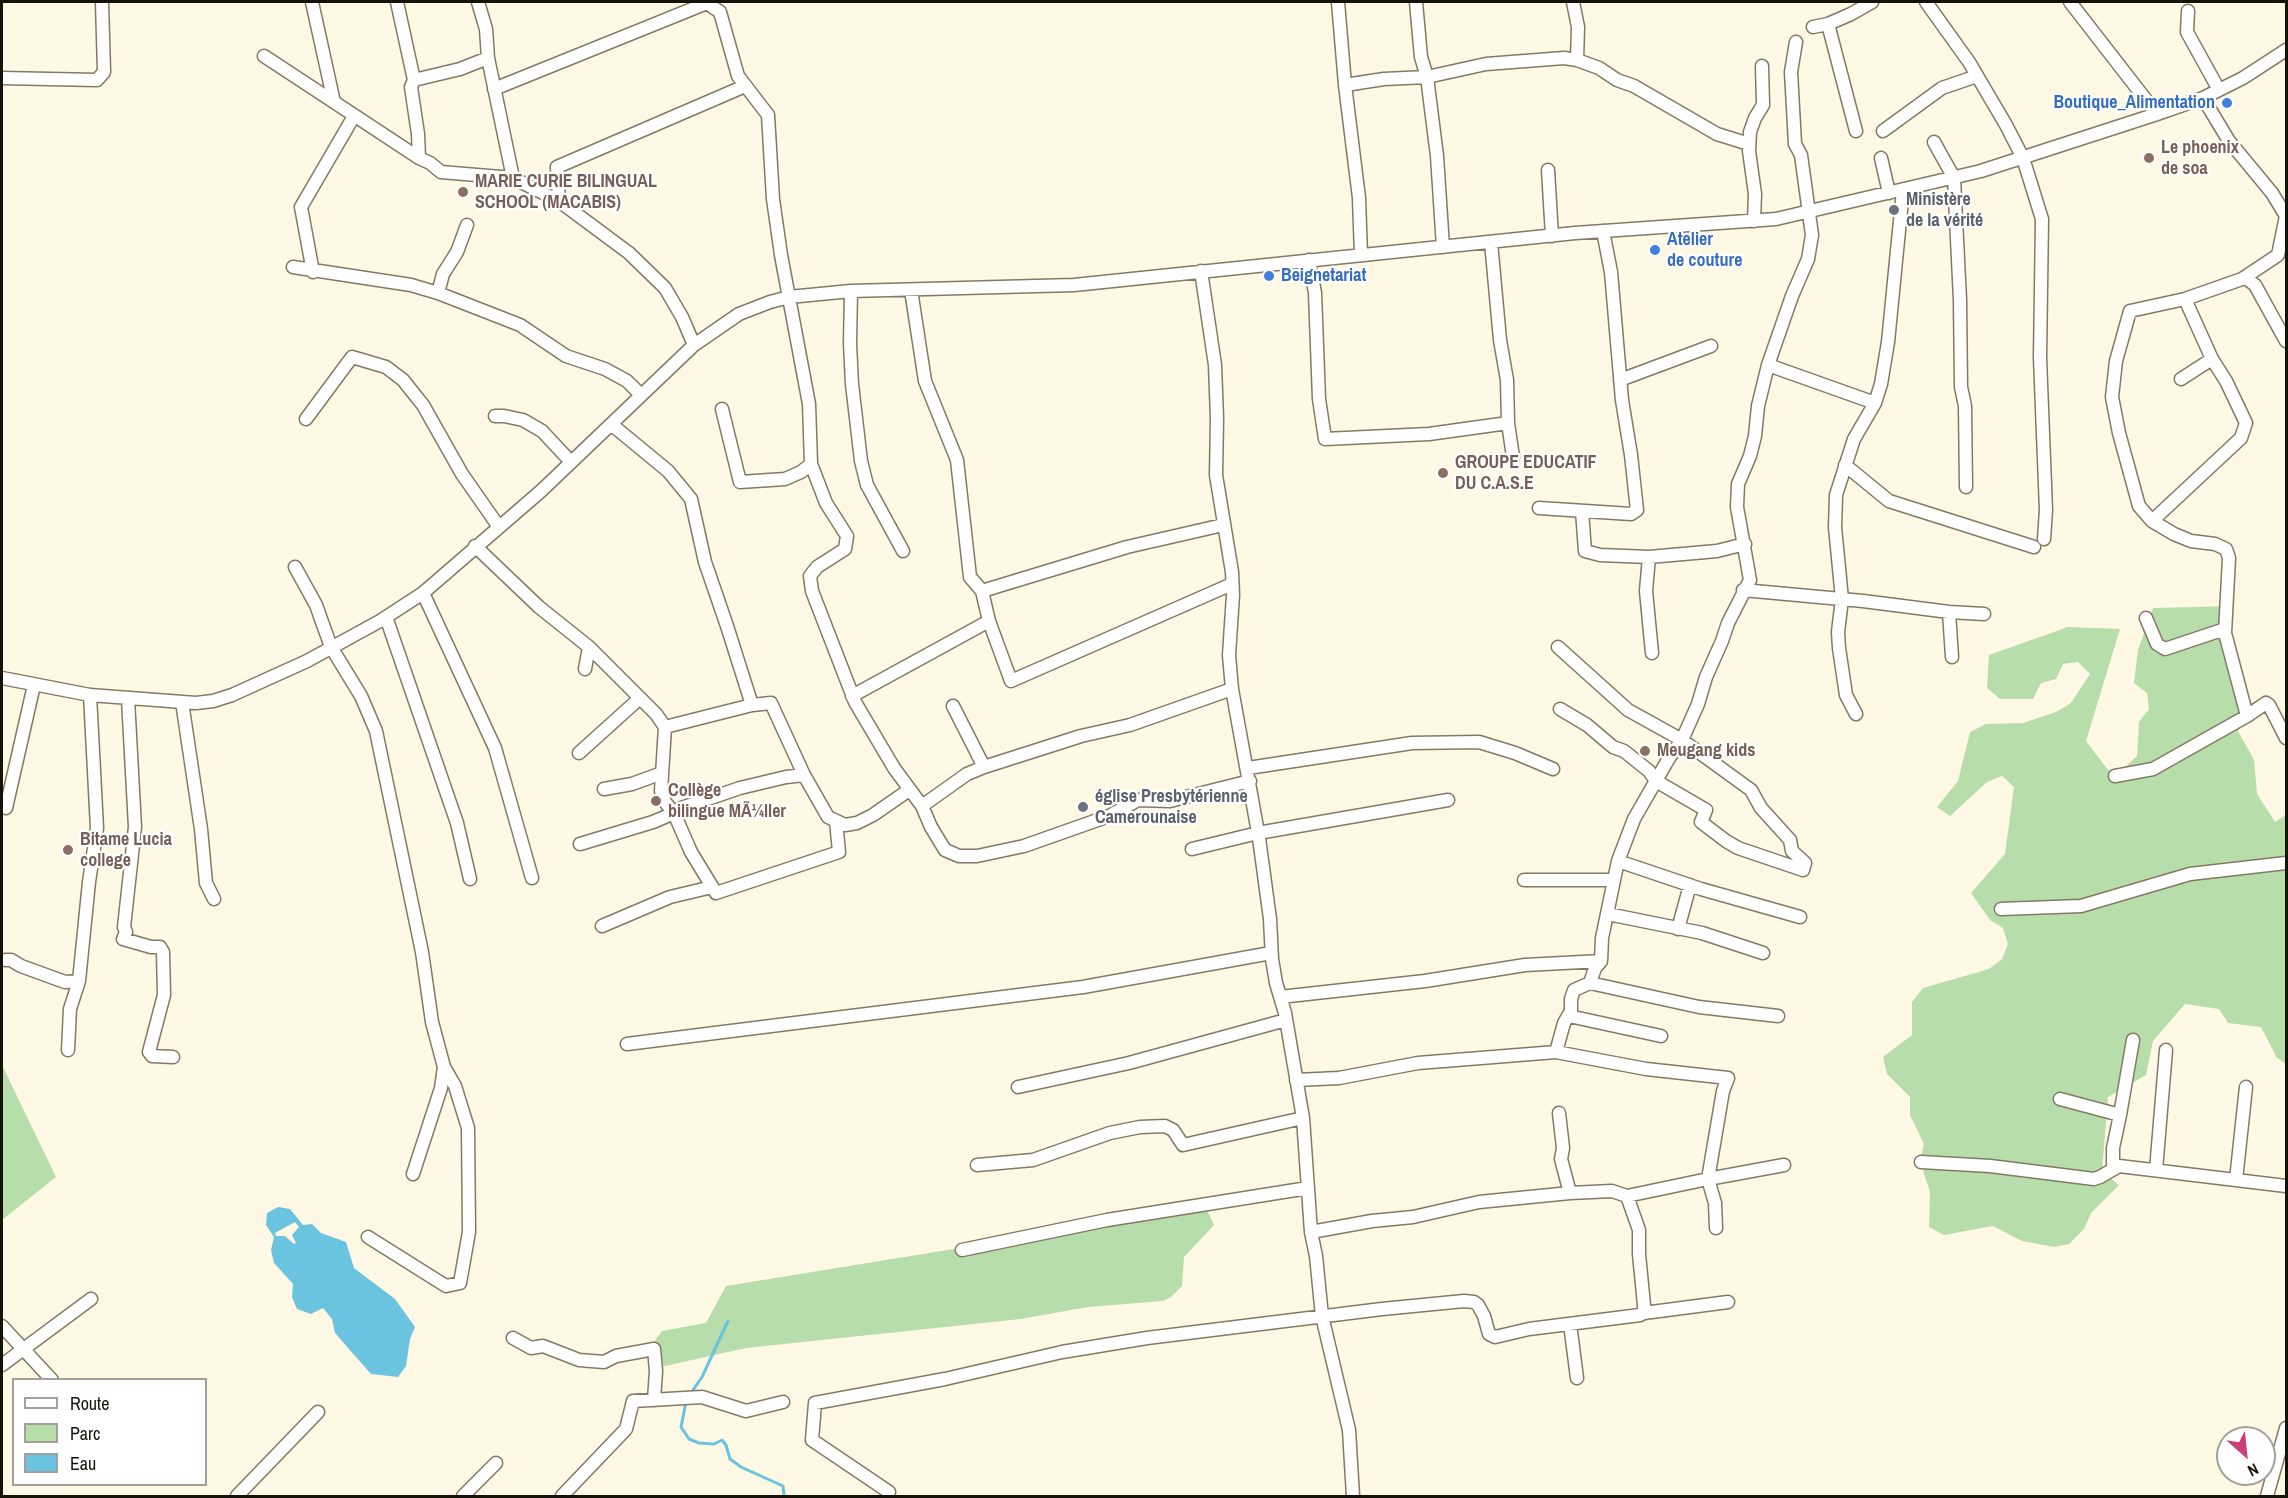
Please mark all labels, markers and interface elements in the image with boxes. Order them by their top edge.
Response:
place label: Boutique_Alimentation [2053,92,2215,114]
marker: Boutique_Alimentation [2220,96,2234,110]
place label: Le phoenix de soa [2161,137,2239,180]
marker: Le phoenix de soa [2142,151,2156,165]
place label: MARIE CURIE BILINGUAL SCHOOL (MACABIS) [475,171,657,213]
marker: MARIE CURIE BILINGUAL SCHOOL (MACABIS) [456,185,470,199]
place label: Ministère de la vérité [1906,189,1983,232]
marker: Ministère de la vérité [1887,203,1901,217]
place label: Atelier de couture [1667,229,1742,272]
marker: Atelier de couture [1648,243,1662,257]
place label: Beignetariat [1281,265,1366,287]
marker: Beignetariat [1262,269,1276,283]
place label: GROUPE EDUCATIF DU C.A.S.E [1455,452,1597,494]
marker: GROUPE EDUCATIF DU C.A.S.E [1436,466,1450,480]
place label: Meugang kids [1657,740,1755,762]
marker: Meugang kids [1638,744,1652,758]
place label: Collège bilingue MÃ¼ller [668,780,786,822]
place label: église Presbytérienne Camerounaise [1095,786,1248,828]
marker: Collège bilingue MÃ¼ller [649,794,663,808]
marker: église Presbytérienne Camerounaise [1076,800,1090,814]
place label: Bitame Lucia college [80,829,172,872]
marker: Bitame Lucia college [61,843,75,857]
legend [12,1378,207,1486]
text: Route [70,1391,109,1416]
text: Parc [70,1421,100,1446]
north arrow [2216,1426,2276,1486]
text: Eau [70,1451,96,1476]
text: N [2244,1458,2262,1482]

